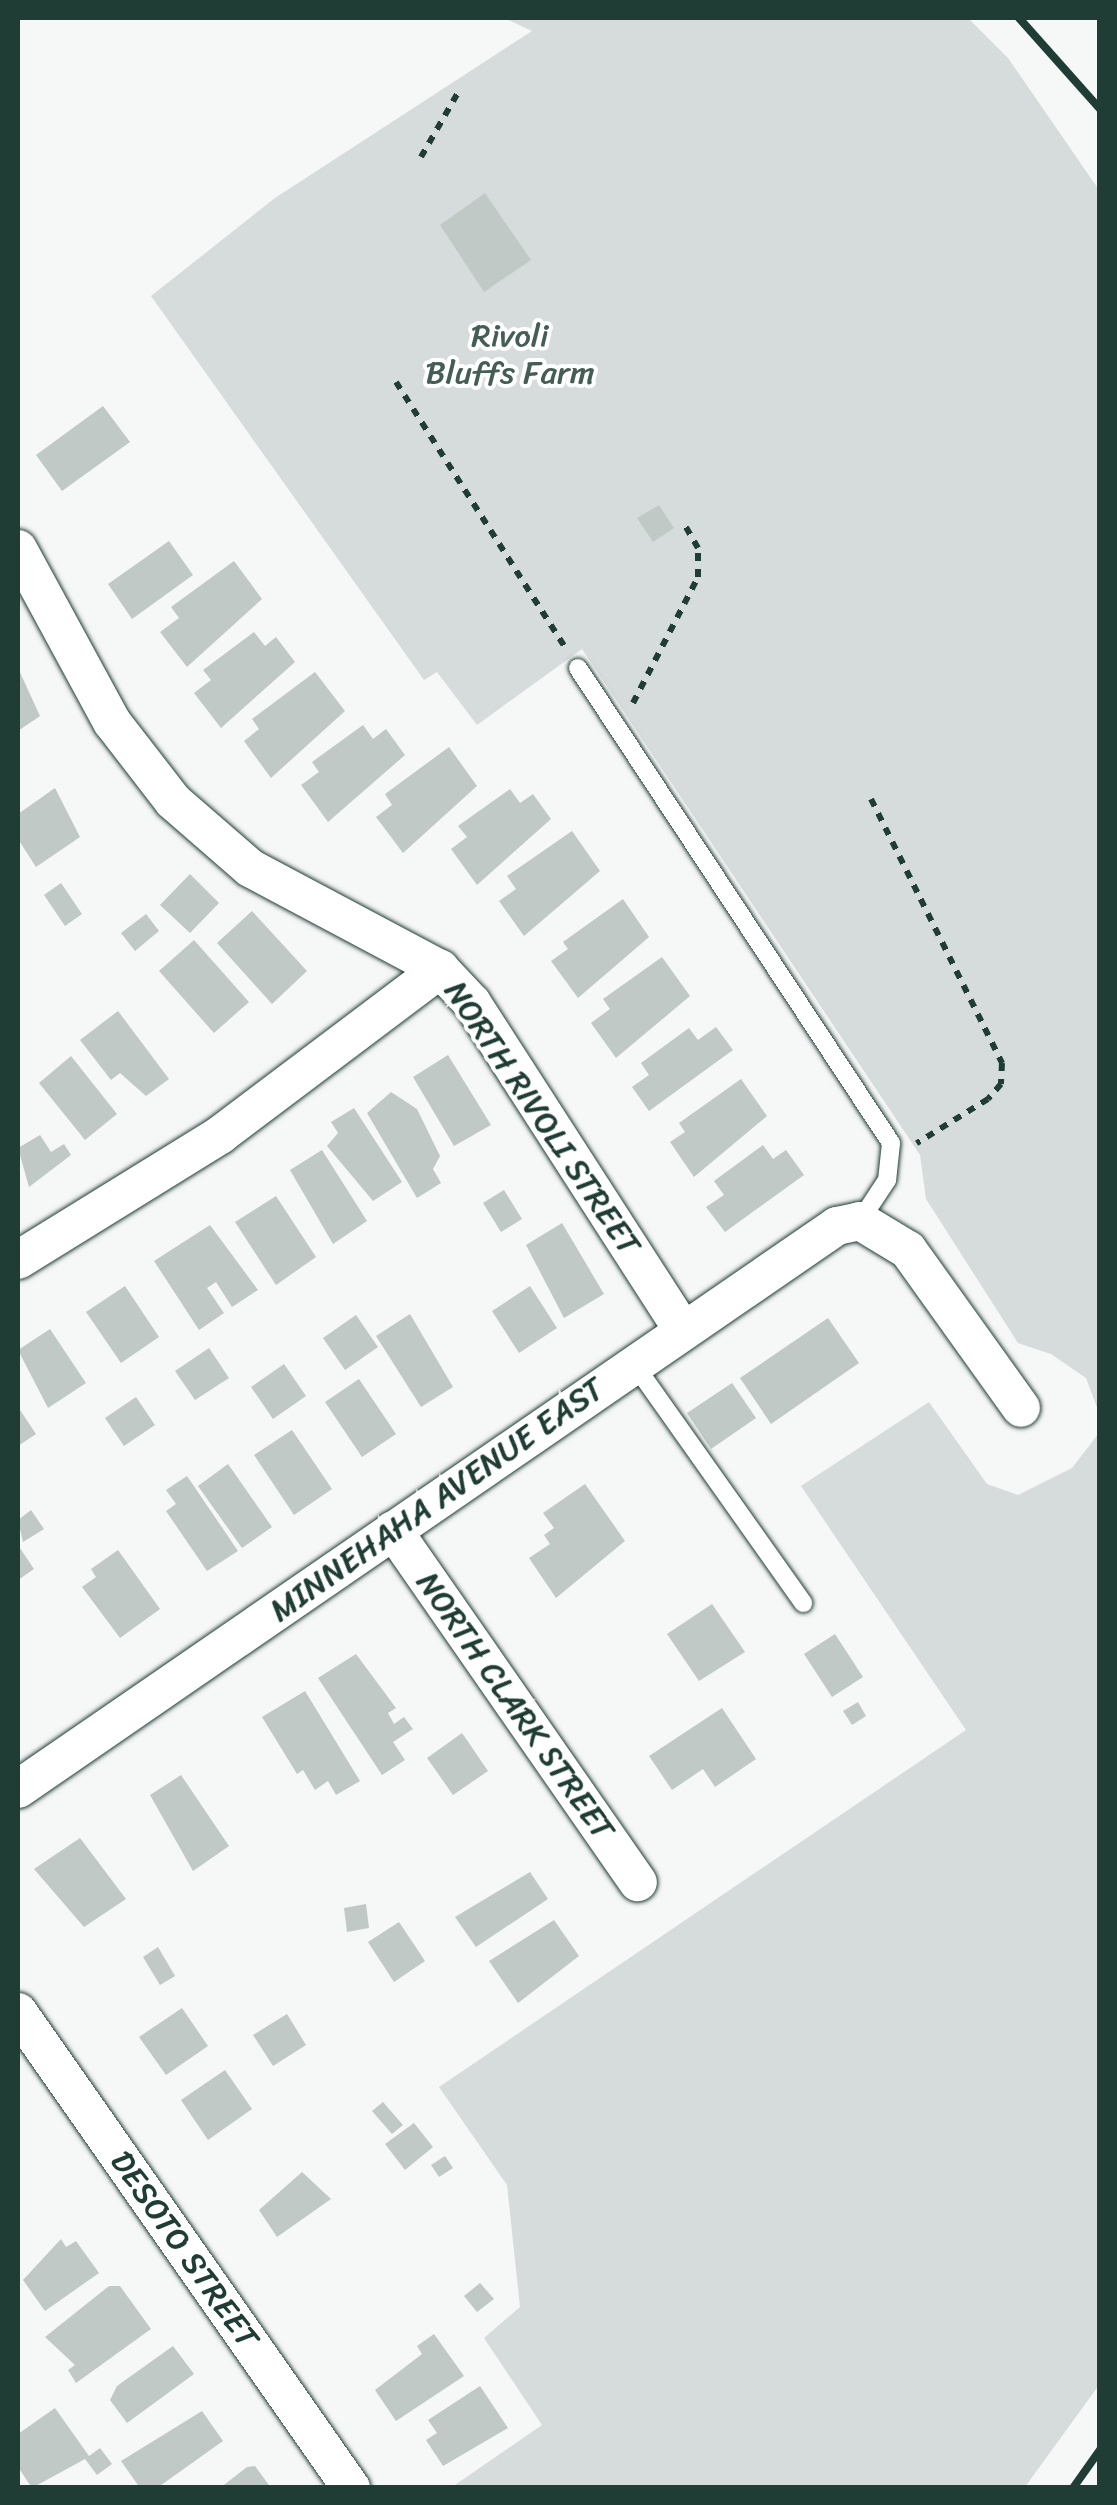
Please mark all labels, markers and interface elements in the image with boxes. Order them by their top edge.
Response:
park label: Rivoli Bluffs Farm [425,318,595,393]
street label: NORTH RIVOLI STREET [436,973,648,1263]
street label: MINNEHAHA AVENUE EAST [262,1370,612,1630]
street label: NORTH CLARK STREET [407,1563,623,1849]
street label: DESOTO STREET [102,2144,266,2356]

